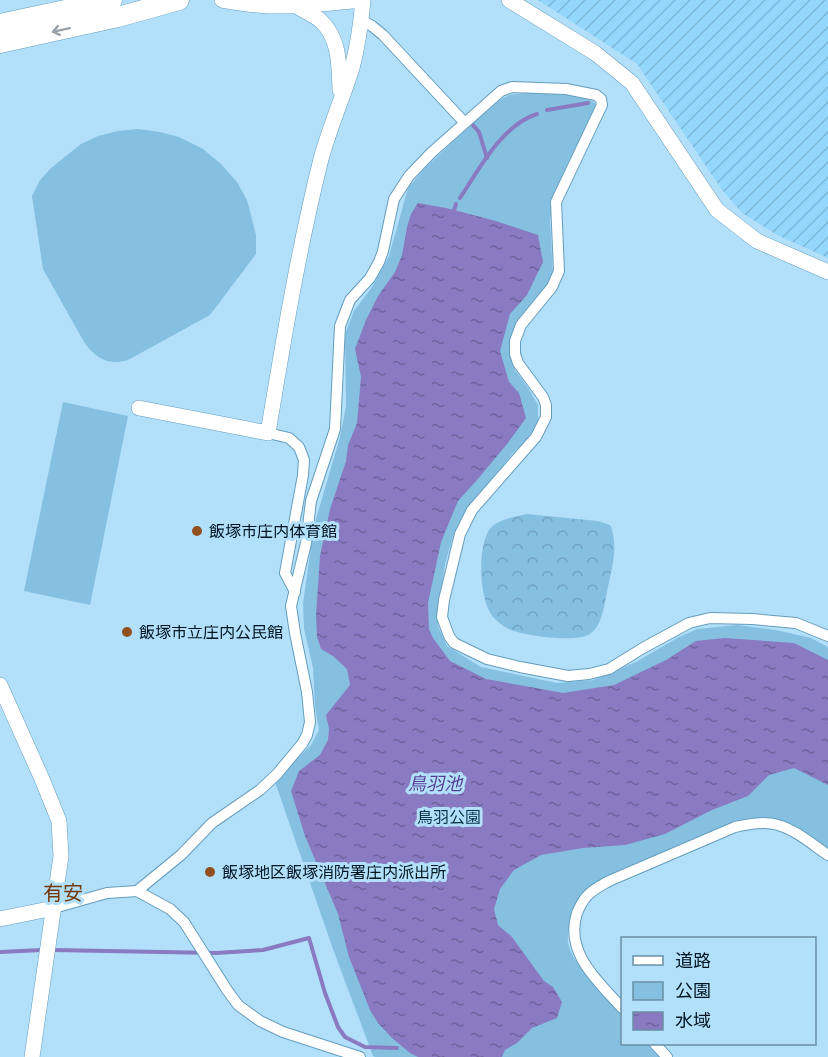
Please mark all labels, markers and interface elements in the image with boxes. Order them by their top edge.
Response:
one-way arrow [52,24,71,36]
place label: 飯塚市庄内体育館 [209,522,337,541]
marker: 飯塚市庄内体育館 [190,524,204,538]
place label: 飯塚市立庄内公民館 [139,623,283,642]
marker: 飯塚市立庄内公民館 [120,625,134,639]
water label: 鳥羽池 [408,773,464,795]
park label: 鳥羽公園 [417,808,481,827]
place label: 飯塚地区飯塚消防署庄内派出所 [222,863,446,882]
marker: 飯塚地区飯塚消防署庄内派出所 [203,865,217,879]
district label: 有安 [43,881,83,905]
legend [621,937,816,1045]
text: 道路 [675,950,711,972]
text: 公園 [675,980,711,1002]
text: 水域 [675,1010,711,1032]

